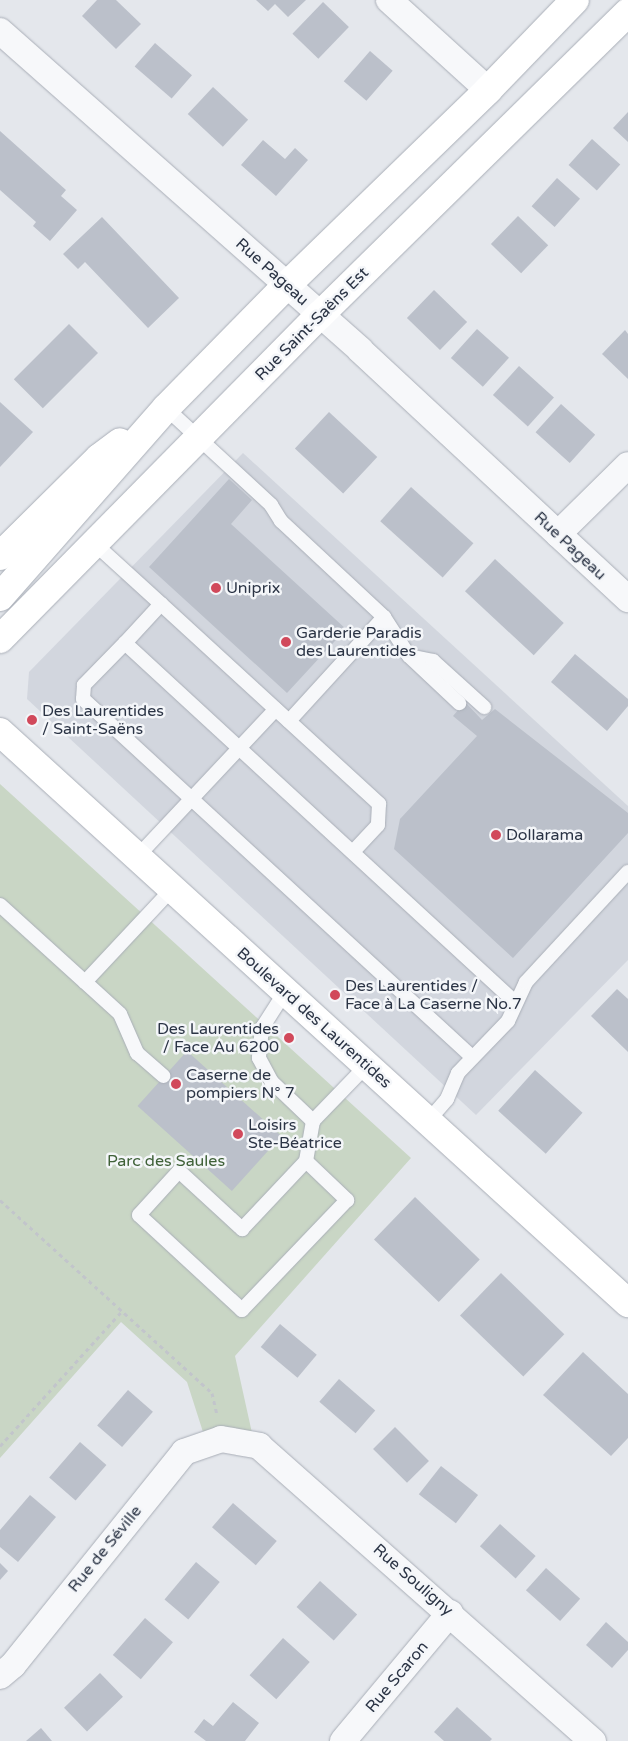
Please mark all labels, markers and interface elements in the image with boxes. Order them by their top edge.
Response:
street label: Rue Pageau [232,234,312,310]
street label: Rue Saint-Saëns Est [251,263,373,385]
street label: Rue Pageau [530,508,610,584]
place label: Uniprix [226,578,280,598]
marker: Uniprix [210,582,222,594]
place label: Garderie Paradis des Laurentides [296,623,422,661]
marker: Garderie Paradis des Laurentides [280,636,292,648]
place label: Des Laurentides / Saint-Saëns [42,701,164,739]
marker: Des Laurentides / Saint-Saëns [26,714,38,726]
place label: Dollarama [506,825,583,845]
marker: Dollarama [490,829,502,841]
street label: Boulevard des Laurentides [233,944,395,1092]
place label: Des Laurentides / Face à La Caserne No.7 [345,976,522,1014]
marker: Des Laurentides / Face à La Caserne No.7 [329,989,341,1001]
place label: Des Laurentides / Face Au 6200 [157,1019,279,1057]
marker: Des Laurentides / Face Au 6200 [283,1032,295,1044]
place label: Caserne de pompiers N° 7 [186,1065,295,1103]
marker: Caserne de pompiers N° 7 [170,1078,182,1090]
place label: Loisirs Ste-Béatrice [248,1115,342,1153]
marker: Loisirs Ste-Béatrice [232,1128,244,1140]
park label: Parc des Saules [107,1151,225,1171]
street label: Rue de Séville [64,1502,146,1596]
street label: Rue Souligny [369,1540,457,1620]
street label: Rue Scaron [362,1637,432,1717]

